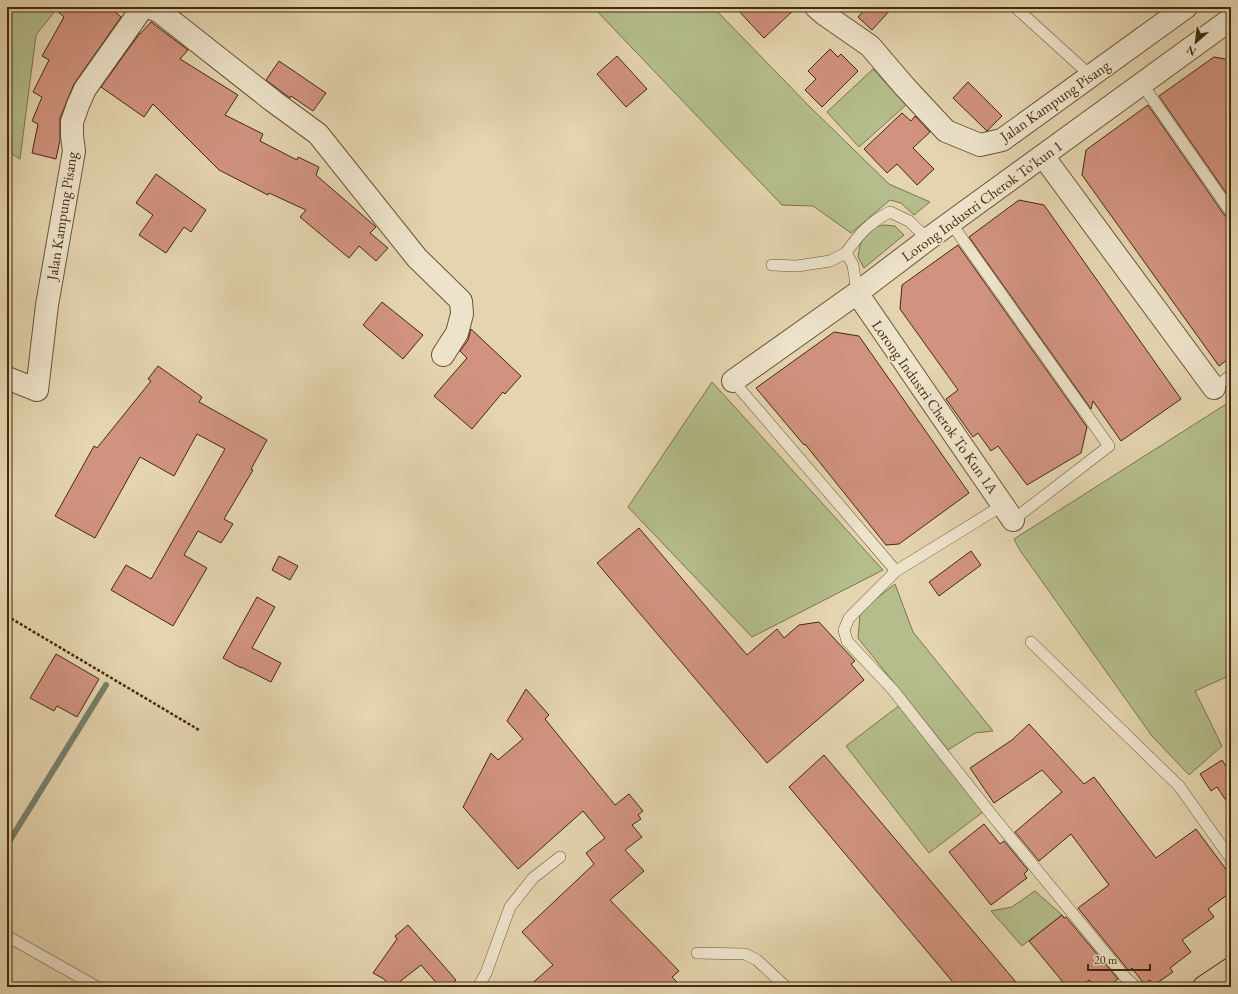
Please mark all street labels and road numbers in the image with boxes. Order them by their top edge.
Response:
street label: Jalan Kampung Pisang [994,55,1114,147]
street label: Lorong Industri Cherok To'kun 1 [898,136,1066,265]
street label: Jalan Kampung Pisang [42,150,81,283]
street label: Lorong Industri Cherok To Kun 1A [868,316,1003,498]

